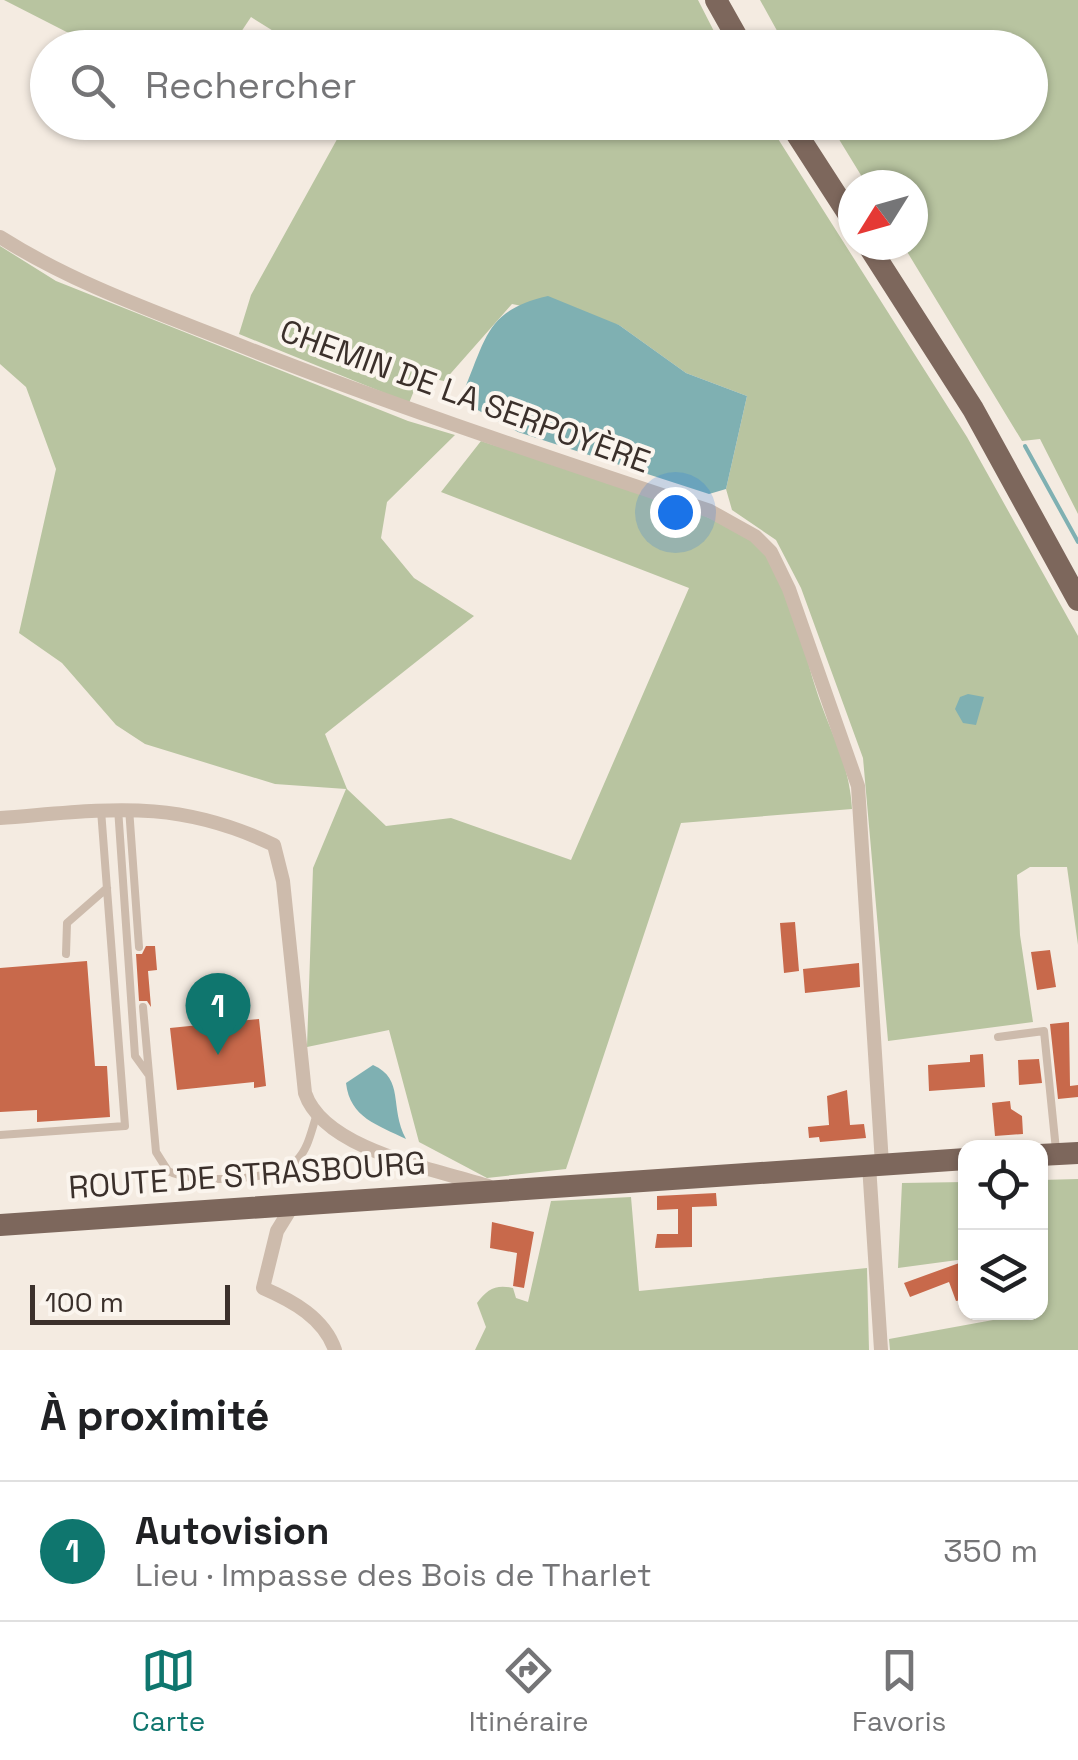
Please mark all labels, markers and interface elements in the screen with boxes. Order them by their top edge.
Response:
search box [30,30,1048,140]
icon: search [65,58,120,113]
text: Rechercher [145,61,356,109]
north arrow [838,170,928,260]
street label: CHEMIN DE LA SERPOYÈRE [275,310,655,482]
your location [650,487,701,538]
pin: 1 [186,972,250,1055]
map controls [958,1140,1048,1320]
button: locate [958,1140,1048,1230]
street label: ROUTE DE STRASBOURG [67,1143,427,1207]
button: layers [958,1230,1048,1320]
scale bar [30,1280,230,1324]
text: 100 m [45,1284,124,1320]
text: À proximité [40,1389,270,1442]
text: Autovision [135,1507,330,1555]
text: 1 [65,1531,80,1571]
text: 350 m [943,1531,1038,1571]
text: Lieu · Impasse des Bois de Tharlet [135,1555,652,1595]
tab: Carte [132,1643,205,1739]
tab: Itinéraire [469,1643,589,1739]
tab: Favoris [852,1643,946,1739]

